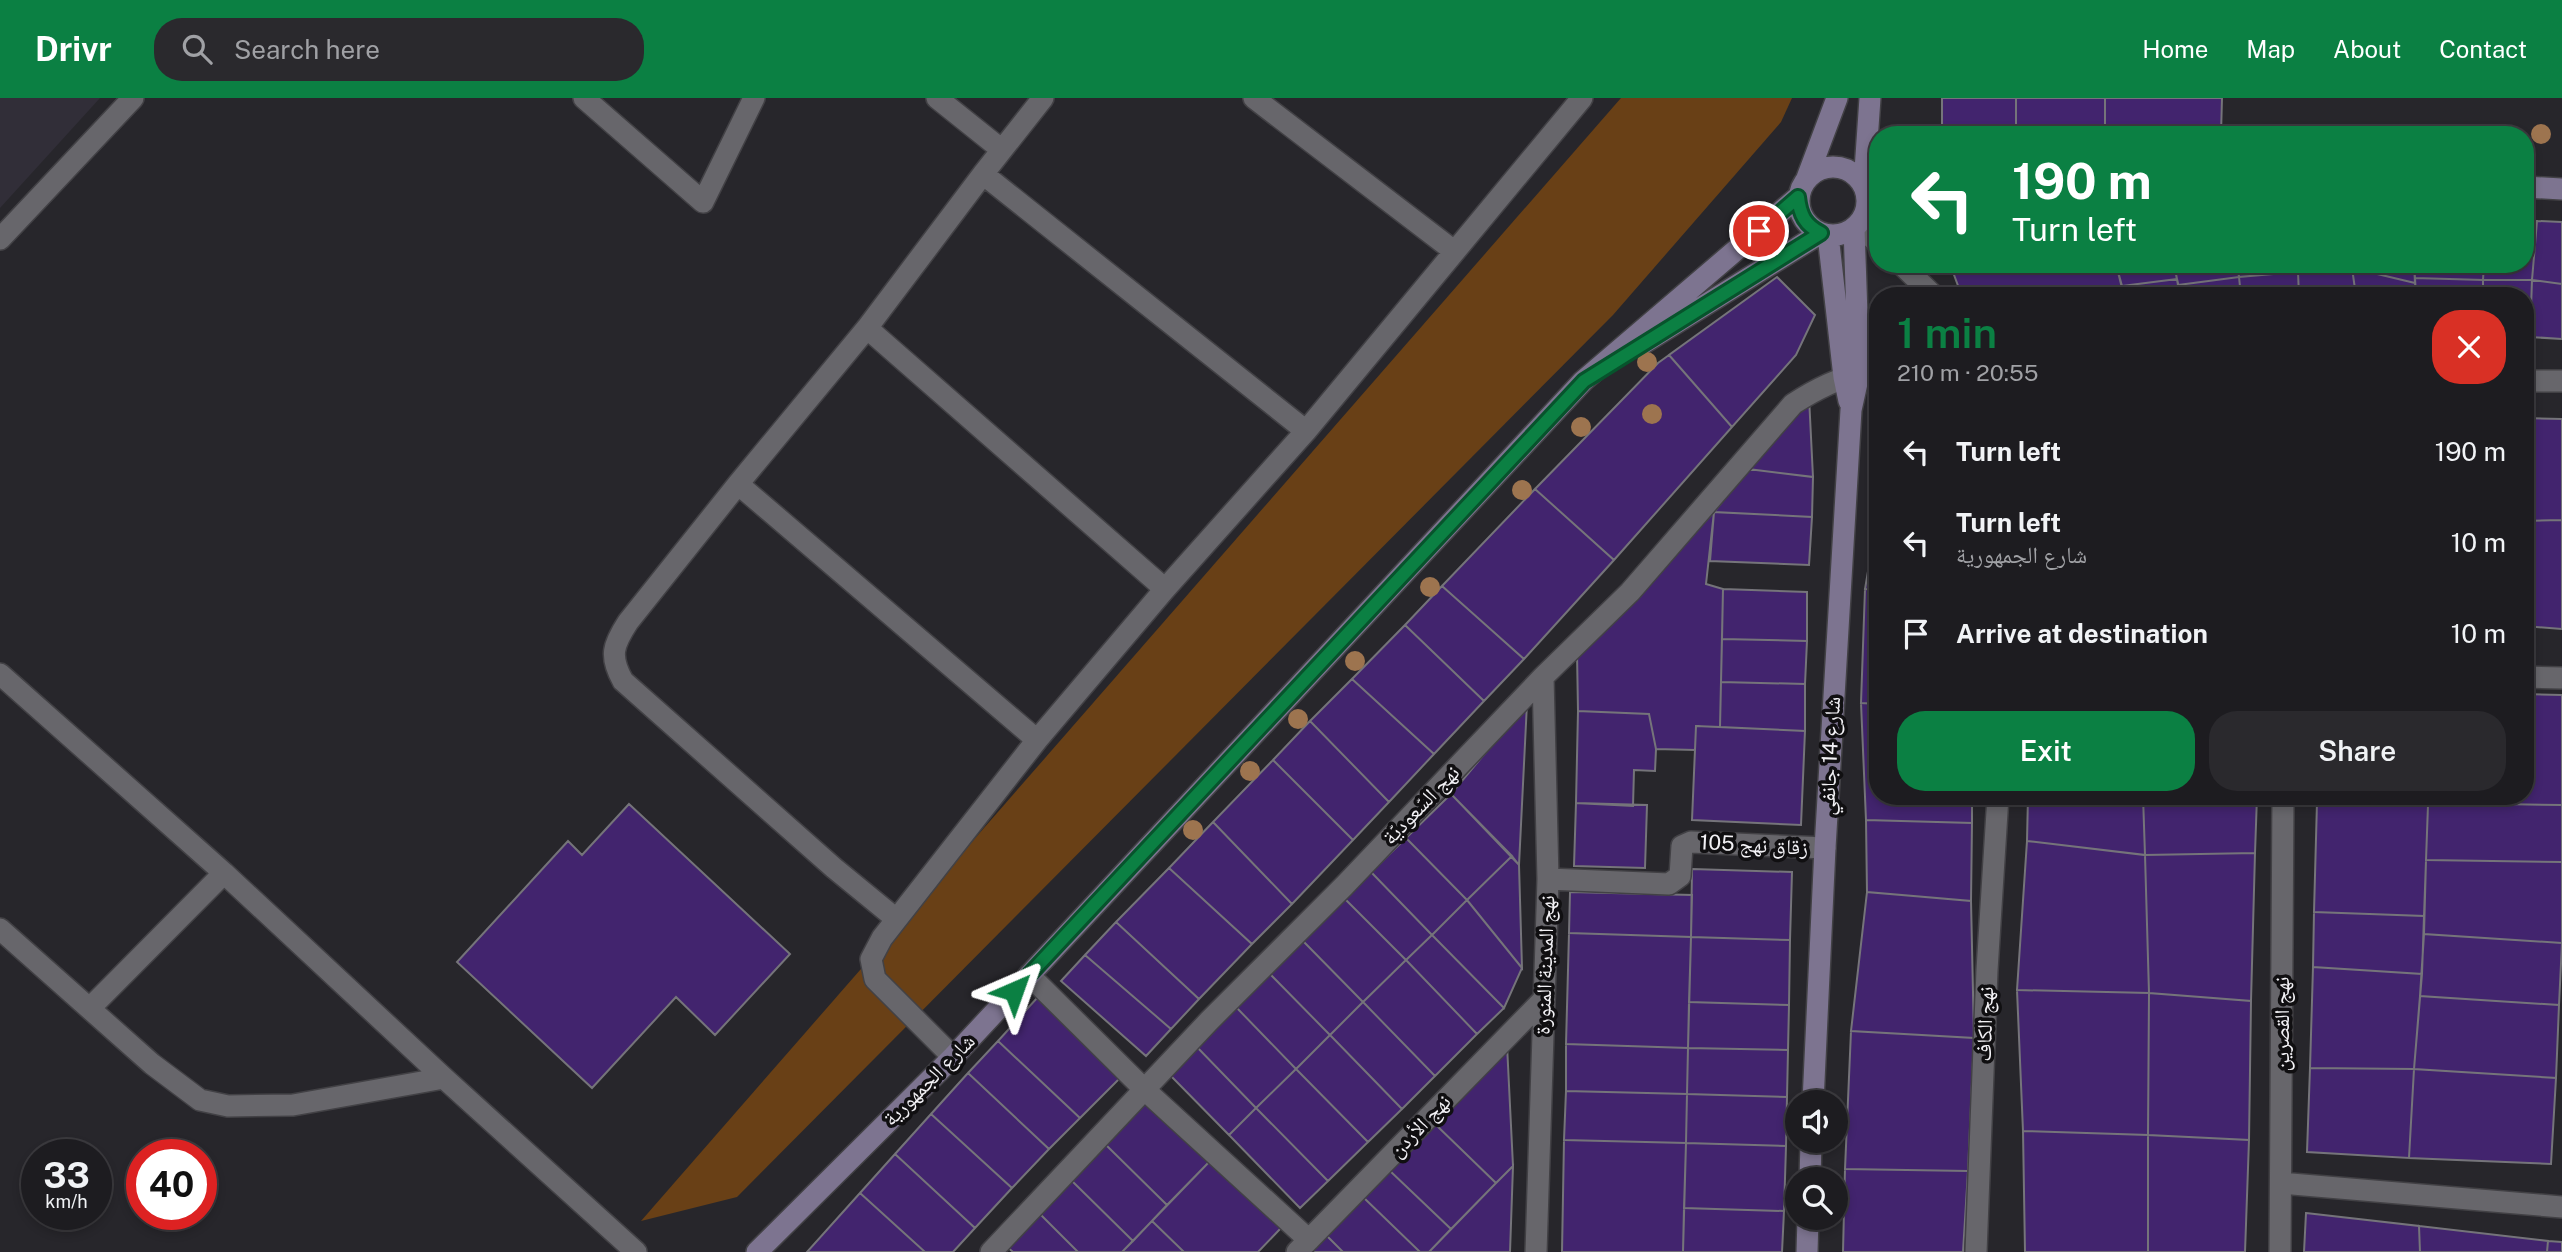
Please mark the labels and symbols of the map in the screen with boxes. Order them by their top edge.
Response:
pin [1729,201,1789,261]
street label: شارع 14 جانفي [1814,696,1849,816]
street label: نهج السّعوديّة [1377,760,1465,850]
street label: زقاق نهج 105 [1699,829,1809,861]
street label: نهج المدينة المنورة [1530,895,1560,1035]
position arrow [977,954,1051,1028]
street label: نهج القصرين [2269,977,2295,1071]
street label: نهج الكاف [1971,986,1999,1062]
street label: شارع الجمهورية [877,1028,981,1132]
street label: نهج الأردن [1384,1089,1456,1163]
speed limit sign: 40 [126,1139,217,1230]

